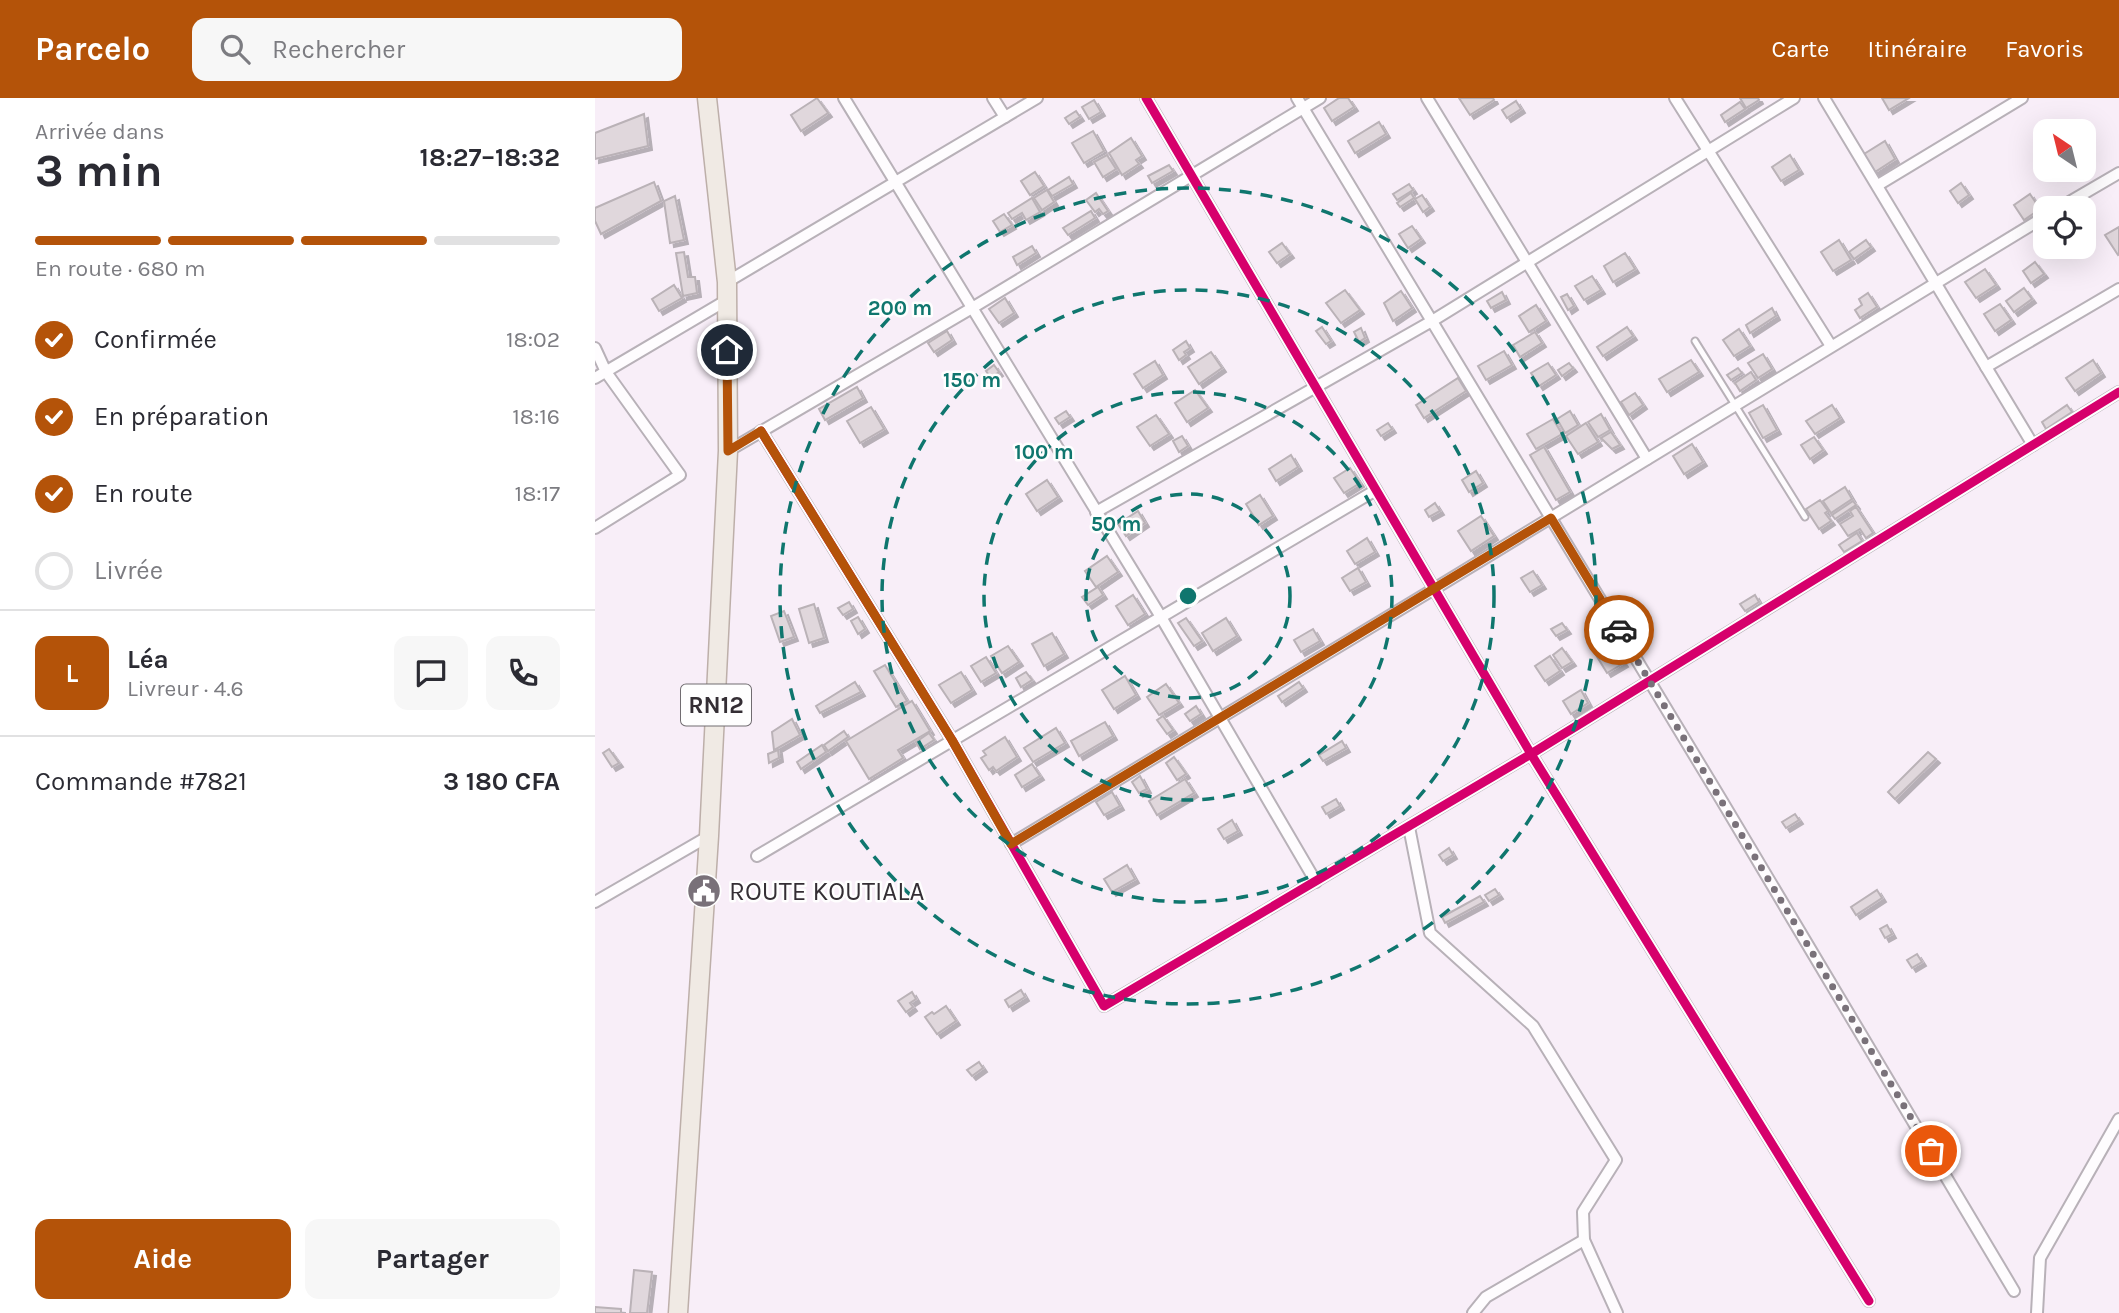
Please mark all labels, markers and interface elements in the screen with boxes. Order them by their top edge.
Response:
search box [192,18,682,81]
text: Parcelo [35,30,150,68]
icon: search [216,30,254,68]
text: Rechercher [272,34,405,65]
text: Carte [1771,35,1829,63]
text: Itinéraire [1867,35,1967,63]
text: Favoris [2005,35,2084,63]
text: Arrivée dans [35,118,165,145]
north arrow [2033,119,2097,182]
map controls [2033,119,2096,259]
text: 18:27–18:32 [420,142,560,173]
text: 3 min [35,144,163,198]
button: locate [2033,196,2096,259]
text: En route · 680 m [35,255,206,282]
text: 200 m [868,296,932,320]
pin [697,320,757,380]
icon: check [35,321,73,359]
text: Confirmée [94,324,217,355]
text: 18:02 [506,326,560,353]
icon: home [708,331,746,369]
text: 150 m [943,368,1001,392]
icon: check [35,398,73,436]
text: En préparation [94,401,269,432]
text: 18:16 [512,403,560,430]
text: 100 m [1014,440,1074,464]
icon: check [35,475,73,513]
text: En route [94,478,193,509]
text: 18:17 [515,480,560,507]
text: 50 m [1091,512,1141,536]
text: Livrée [94,555,163,586]
centre of rings [1176,584,1200,608]
courier [1584,595,1654,665]
icon: car [1600,611,1638,649]
button: chat [394,636,468,710]
button: phone [486,636,560,710]
text: Léa [127,644,169,675]
text: L [66,658,78,689]
text: Livreur · 4.6 [127,675,244,702]
road number: RN12 [681,684,751,726]
text: Commande #7821 [35,766,247,797]
text: 3 180 CFA [443,766,560,797]
public building icon: ROUTE KOUTIALA [685,872,723,910]
place label: ROUTE KOUTIALA [729,876,924,907]
pin [1901,1121,1961,1181]
icon: bag [1912,1132,1950,1170]
button: Aide [35,1219,291,1299]
button: Partager [305,1219,560,1299]

